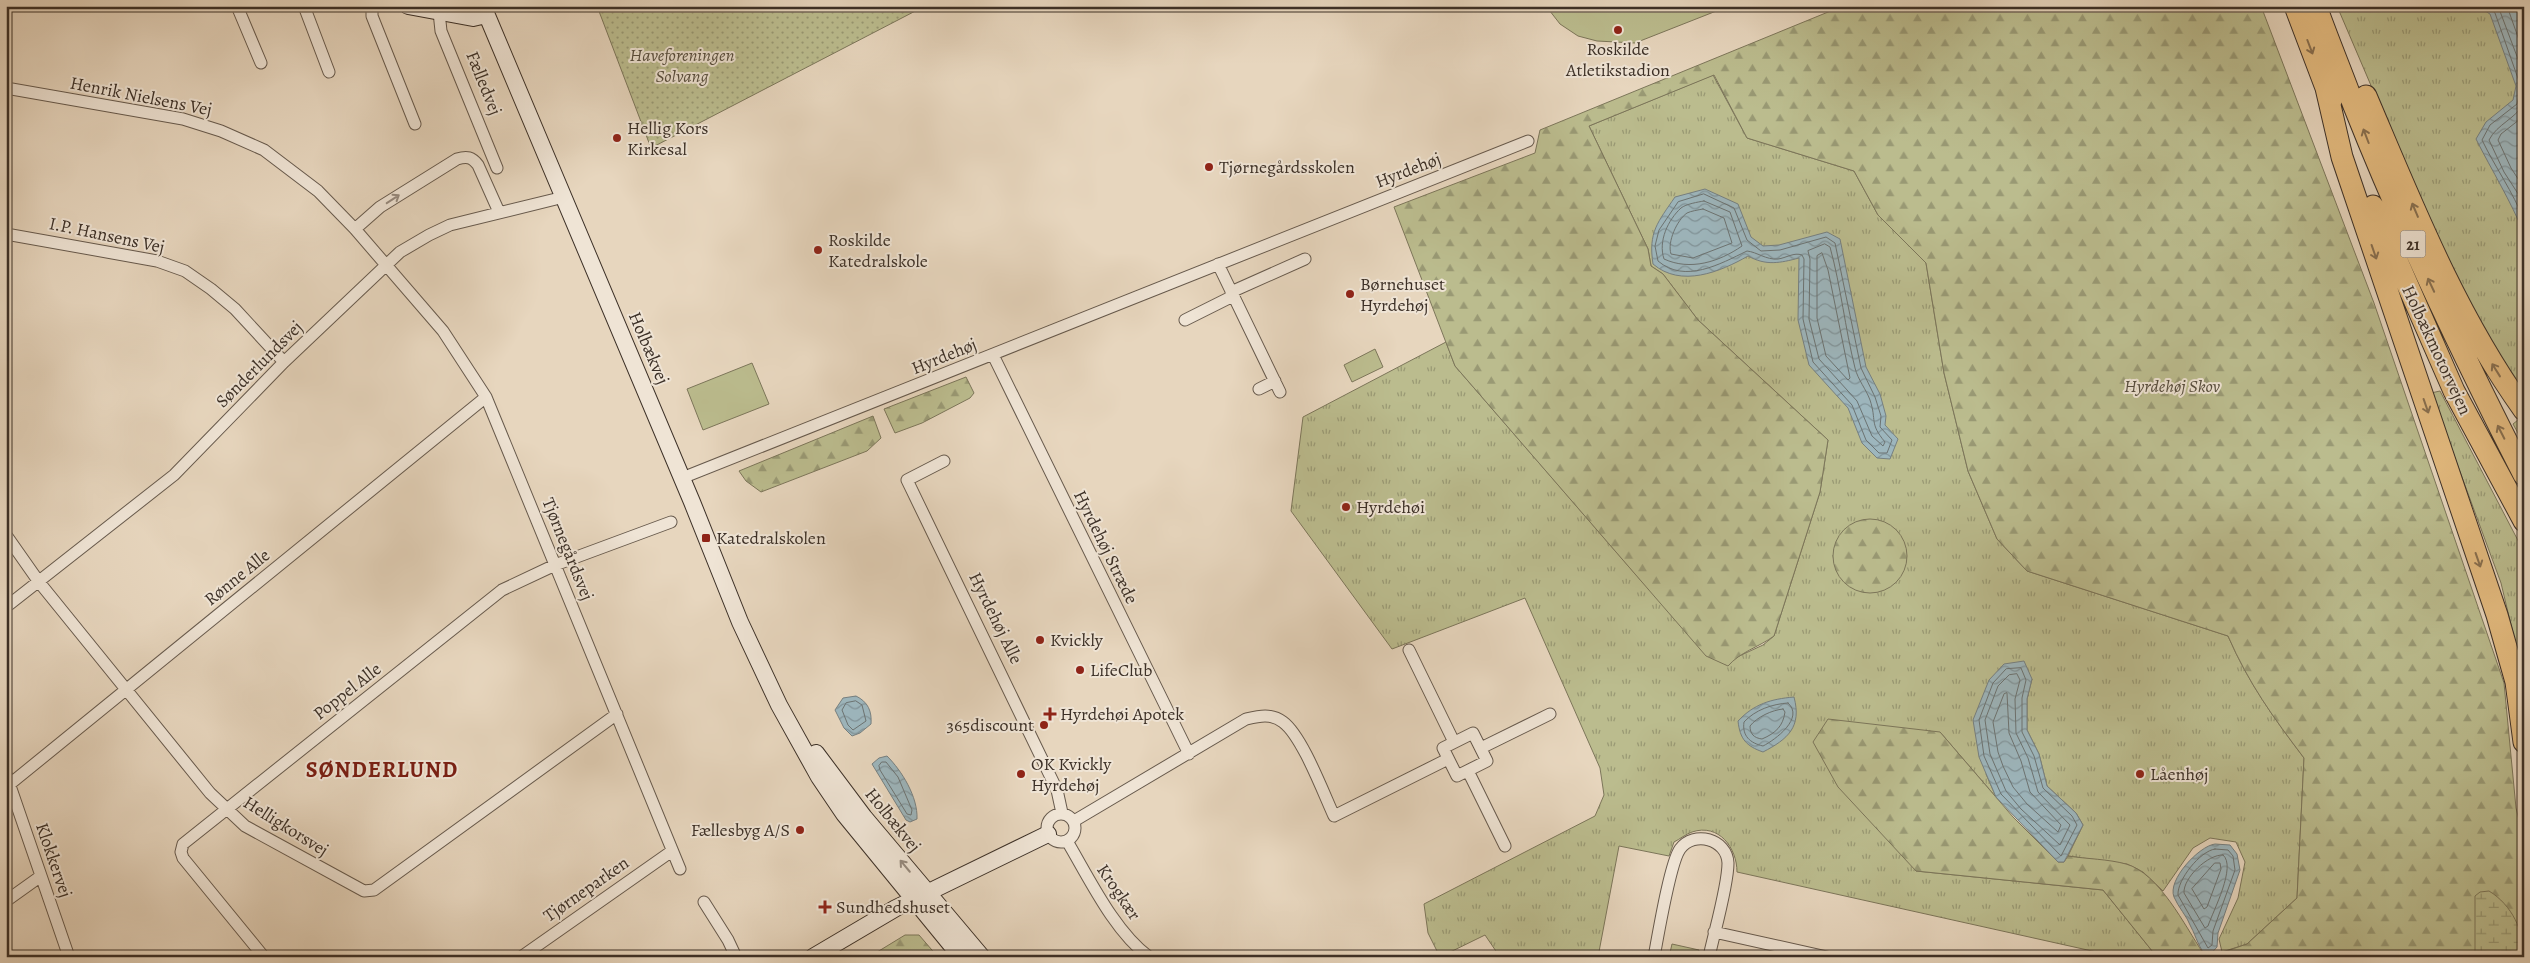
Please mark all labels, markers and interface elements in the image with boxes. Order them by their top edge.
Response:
marker: Roskilde Atletikstadion [1612,24,1624,36]
place label: Roskilde Atletikstadion [1565,37,1670,82]
one-way arrow [2306,39,2315,54]
park label: Haveforeningen Solvang [630,43,734,88]
street label: Fælledvej [460,47,508,119]
street label: Henrik Nielsens Vej [68,70,214,122]
place label: Hellig Kors Kirkesal [627,116,709,161]
one-way arrow [2361,129,2371,144]
marker: Hellig Kors Kirkesal [611,132,623,144]
street label: Hyrdehøj [1372,147,1444,193]
place label: Tjørnegårdsskolen [1219,155,1355,179]
marker: Tjørnegårdsskolen [1203,161,1215,173]
one-way arrow [386,194,400,204]
one-way arrow [2409,203,2419,218]
street label: I.P. Hansens Vej [47,211,167,259]
place label: Roskilde Katedralskole [828,228,928,273]
road number: 21 [2400,230,2426,258]
marker: Roskilde Katedralskole [812,244,824,256]
one-way arrow [2370,244,2379,259]
place label: Børnehuset Hyrdehøj [1360,272,1445,317]
one-way arrow [2426,278,2435,293]
street label: Holbækmotorvejen [2396,281,2478,419]
marker: Børnehuset Hyrdehøj [1344,288,1356,300]
street label: Holbækvej [623,308,675,388]
street label: Sønderlundsvej [210,315,308,413]
street label: Hyrdehøj [908,332,980,380]
one-way arrow [2491,363,2501,377]
park label: Hyrdehøj Skov [2124,374,2220,398]
one-way arrow [2422,398,2431,413]
one-way arrow [2496,424,2506,439]
street label: Hyrdehøj Stræde [1068,486,1144,608]
street label: Tjørnegårdsvej [536,494,600,604]
place label: Hyrdehøi [1356,495,1425,519]
marker: Hyrdehøi [1340,501,1352,513]
place label: Katedralskolen [716,526,826,550]
marker: Katedralskolen [700,532,712,544]
street label: Rønne Alle [199,543,275,611]
one-way arrow [2474,552,2483,567]
street label: Hyrdehøj Alle [963,568,1029,668]
place label: Kvickly [1050,628,1104,652]
marker: Kvickly [1034,634,1046,646]
street label: Poppel Alle [308,657,386,725]
place label: LifeClub [1090,658,1152,682]
marker: LifeClub [1074,664,1086,676]
place label: Hyrdehøi Apotek [1060,702,1184,726]
marker: Hyrdehøi Apotek [1044,708,1056,720]
place label: 365discount [947,713,1034,737]
marker: 365discount [1038,719,1050,731]
place label: OK Kvickly Hyrdehøj [1031,752,1112,797]
district label: SØNDERLUND [306,755,458,785]
place label: Låenhøj [2150,762,2209,786]
marker: OK Kvickly Hyrdehøj [1015,768,1027,780]
marker: Låenhøj [2134,768,2146,780]
street label: Holbækvej [860,783,926,857]
street label: Helligkorsvej [239,790,333,862]
place label: Fællesbyg A/S [691,818,790,842]
street label: Klokkervej [30,819,78,901]
marker: Fællesbyg A/S [794,824,806,836]
street label: Tjørneparken [538,851,634,927]
street label: Krogkær [1091,859,1147,925]
one-way arrow [900,860,911,873]
place label: Sundhedshuset [836,895,950,919]
marker: Sundhedshuset [818,900,832,914]

